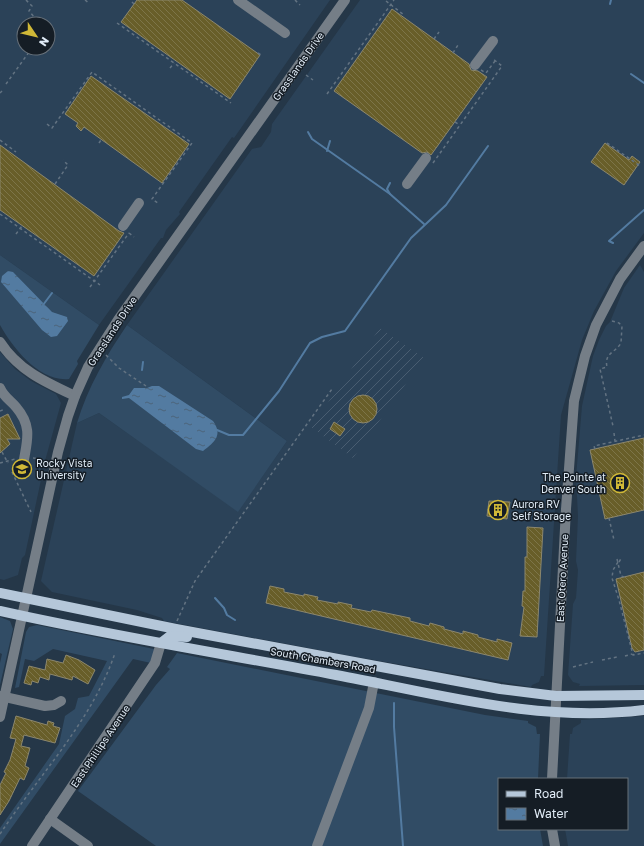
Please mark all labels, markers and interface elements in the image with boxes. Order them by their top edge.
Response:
north arrow [16,16,56,56]
street label: Grasslands Drive [270,29,326,103]
text: N [37,35,52,49]
street label: Grasslands Drive [85,294,139,368]
place label: Rocky Vista University [36,457,92,481]
school or university icon: Rocky Vista University [11,458,33,480]
place label: The Pointe at Denver South [541,471,606,495]
building icon: The Pointe at Denver South [609,472,631,494]
place label: Aurora RV Self Storage [512,498,571,522]
building icon: Aurora RV Self Storage [487,499,509,521]
street label: East Otero Avenue [554,533,570,622]
street label: South Chambers Road [269,645,377,675]
street label: East Phillips Avenue [68,702,132,790]
legend [498,778,628,830]
text: Road [534,786,563,801]
text: Water [534,806,568,821]

